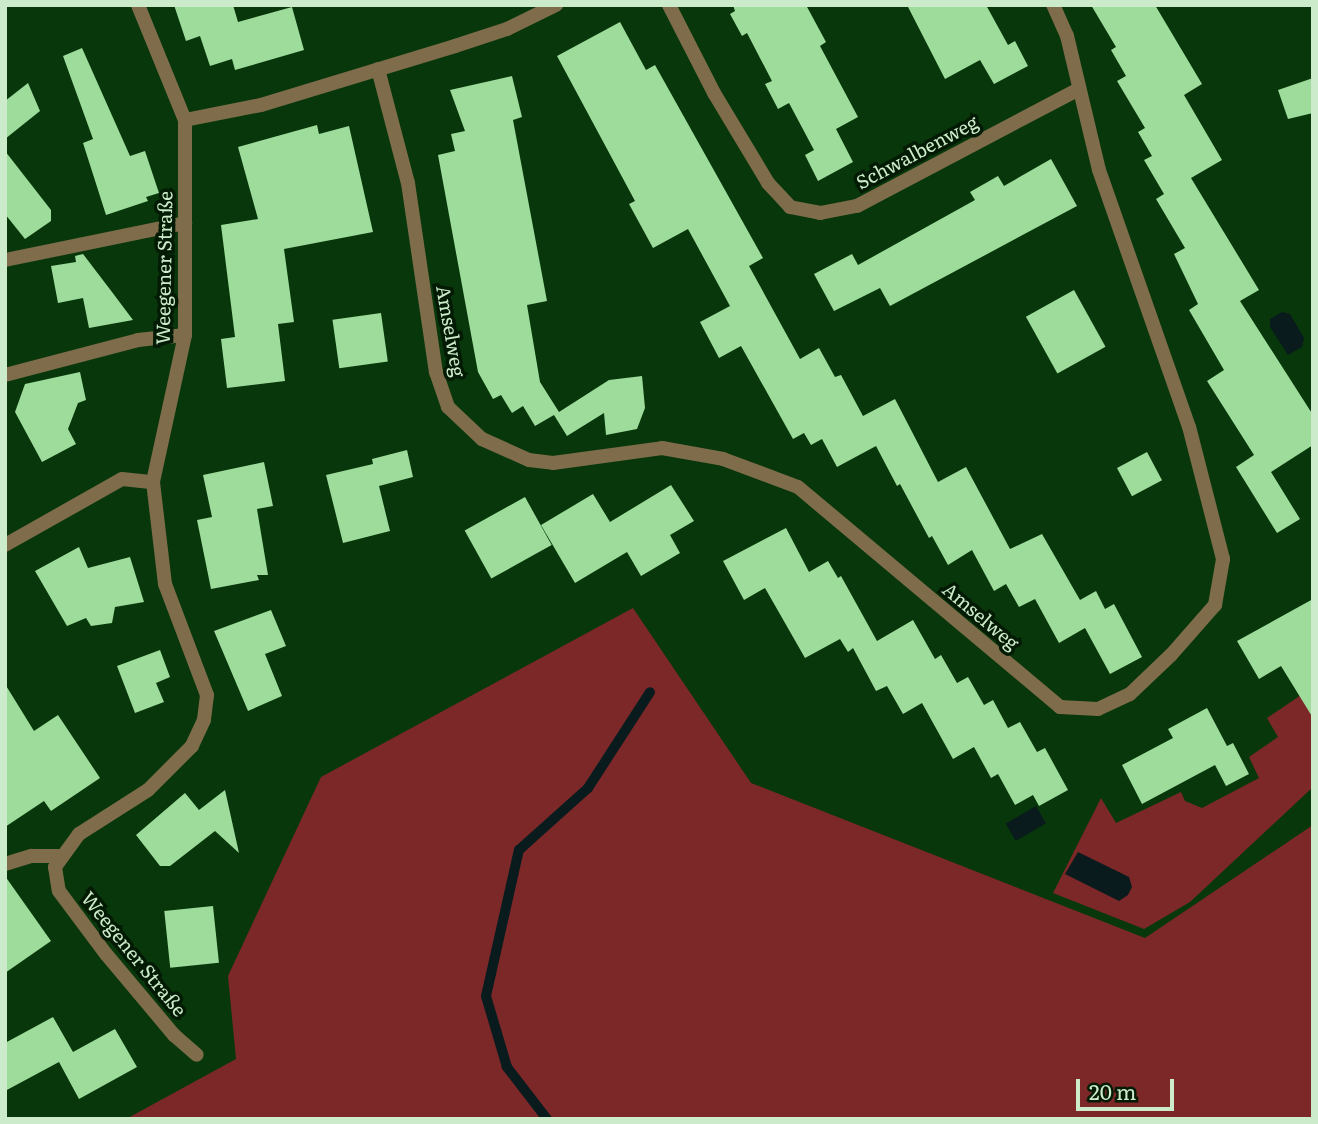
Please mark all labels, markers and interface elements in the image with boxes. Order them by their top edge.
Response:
street label: Schwalbenweg [852,110,982,194]
street label: Weegener Straße [151,191,177,345]
street label: Amselweg [432,283,470,379]
street label: Amselweg [938,578,1024,654]
street label: Weegener Straße [77,887,191,1021]
scale bar [1080,1064,1178,1108]
text: 20 m [1089,1075,1136,1106]

